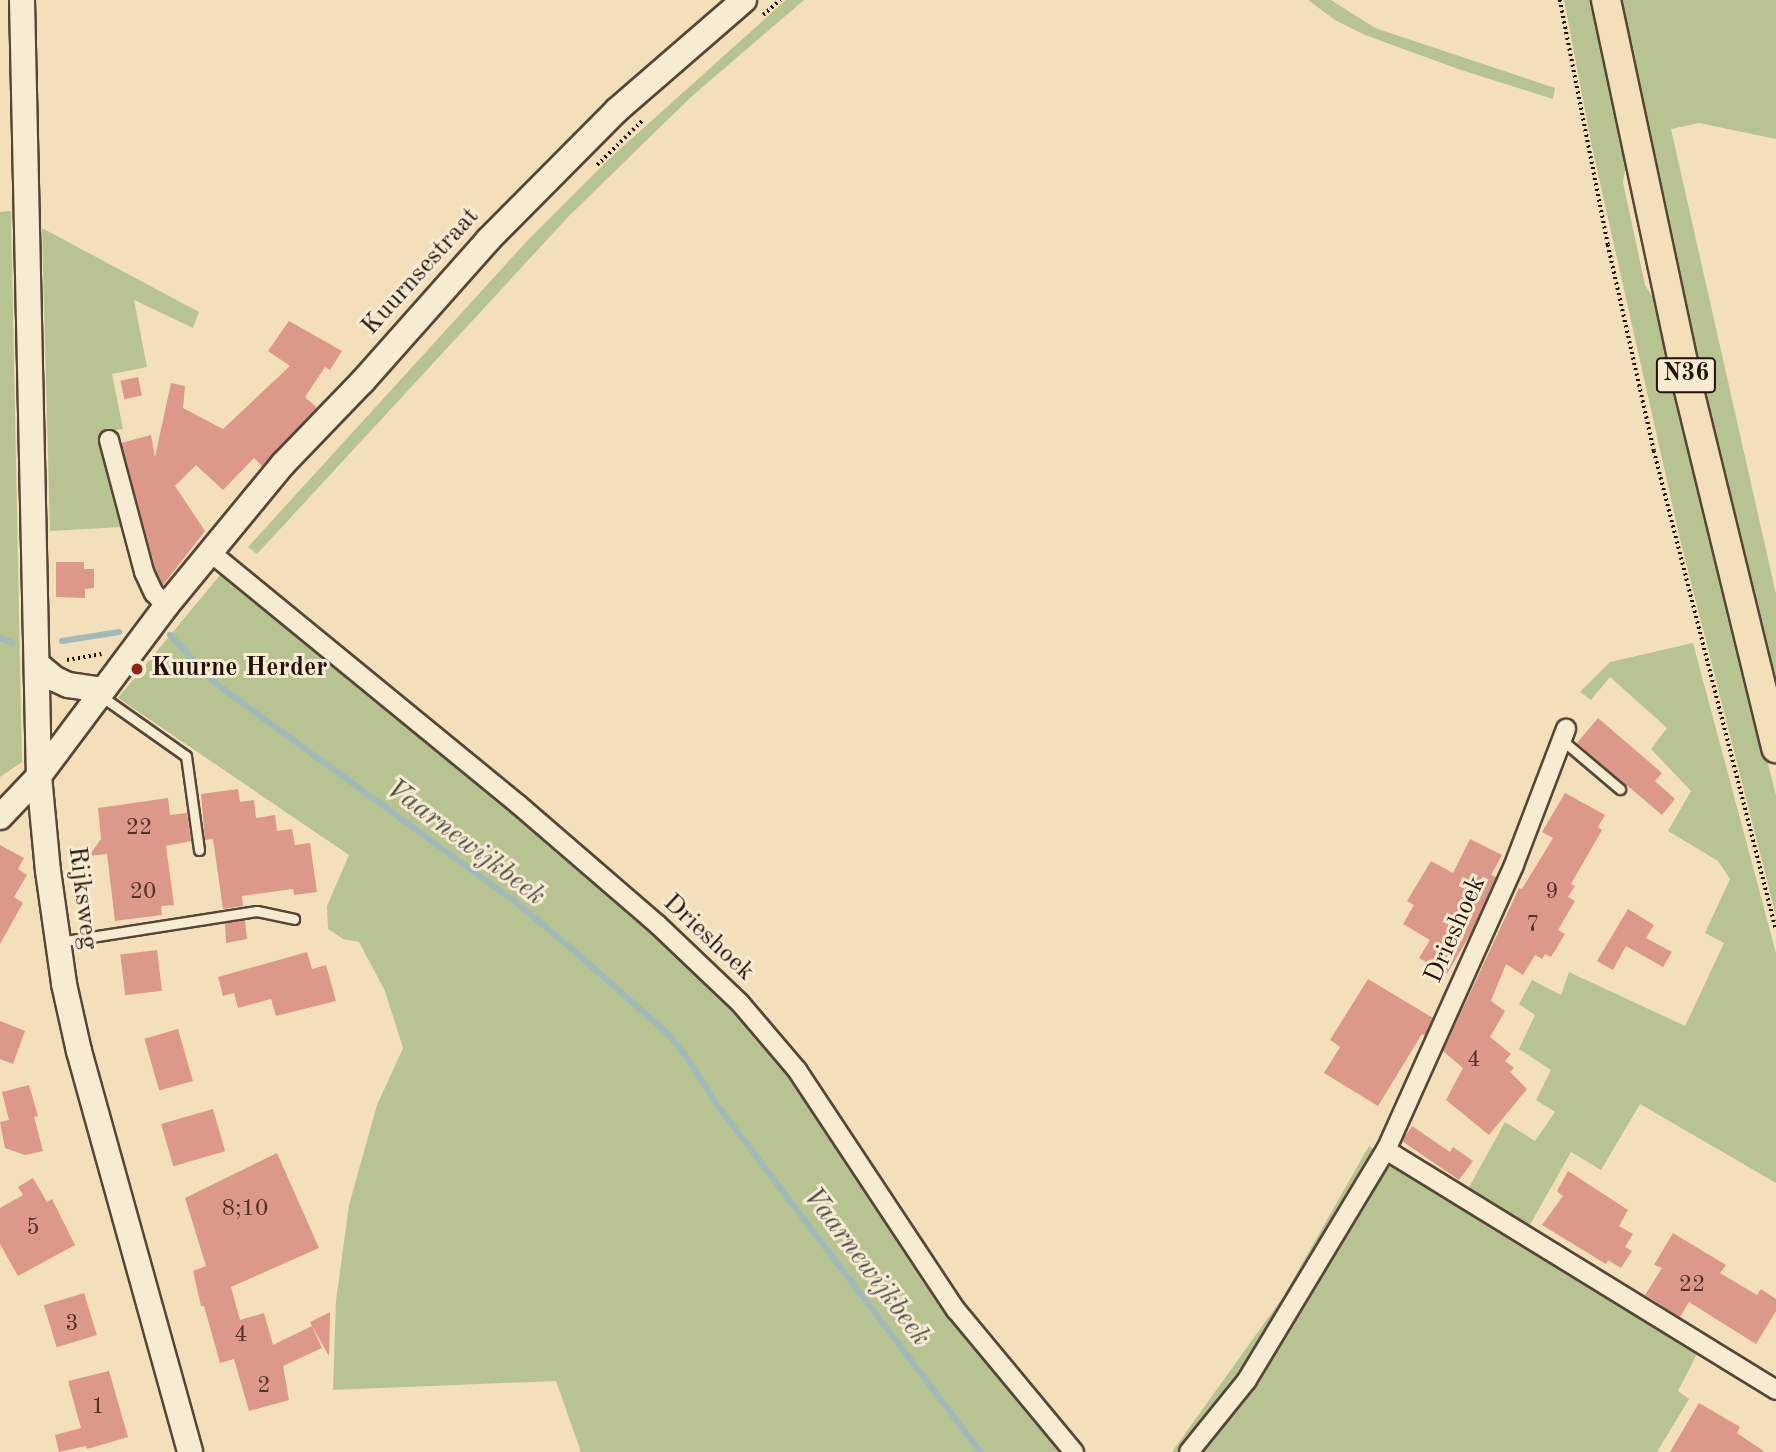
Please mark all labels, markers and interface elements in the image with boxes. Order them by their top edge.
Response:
street label: Kuurnsestraat [355,202,487,342]
road number: N36 [1654,354,1718,396]
place label: Kuurne Herder [151,653,327,685]
marker: Kuurne Herder [129,661,145,677]
water label: Vaarnewijkbeek [379,772,551,914]
house number: 22 [126,814,152,842]
street label: Rijksweg [60,845,104,951]
street label: Drieshoek [1419,872,1493,988]
house number: 20 [130,878,156,906]
house number: 9 [1545,878,1559,906]
street label: Drieshoek [656,888,760,988]
house number: 7 [1526,911,1540,939]
house number: 4 [1467,1046,1481,1074]
water label: Vaarnewijkbeek [795,1181,937,1353]
house number: 8;10 [222,1195,268,1223]
house number: 5 [26,1214,40,1242]
house number: 22 [1679,1271,1705,1299]
house number: 3 [65,1310,79,1338]
house number: 4 [234,1321,248,1349]
house number: 2 [257,1372,271,1400]
house number: 1 [91,1393,105,1421]

